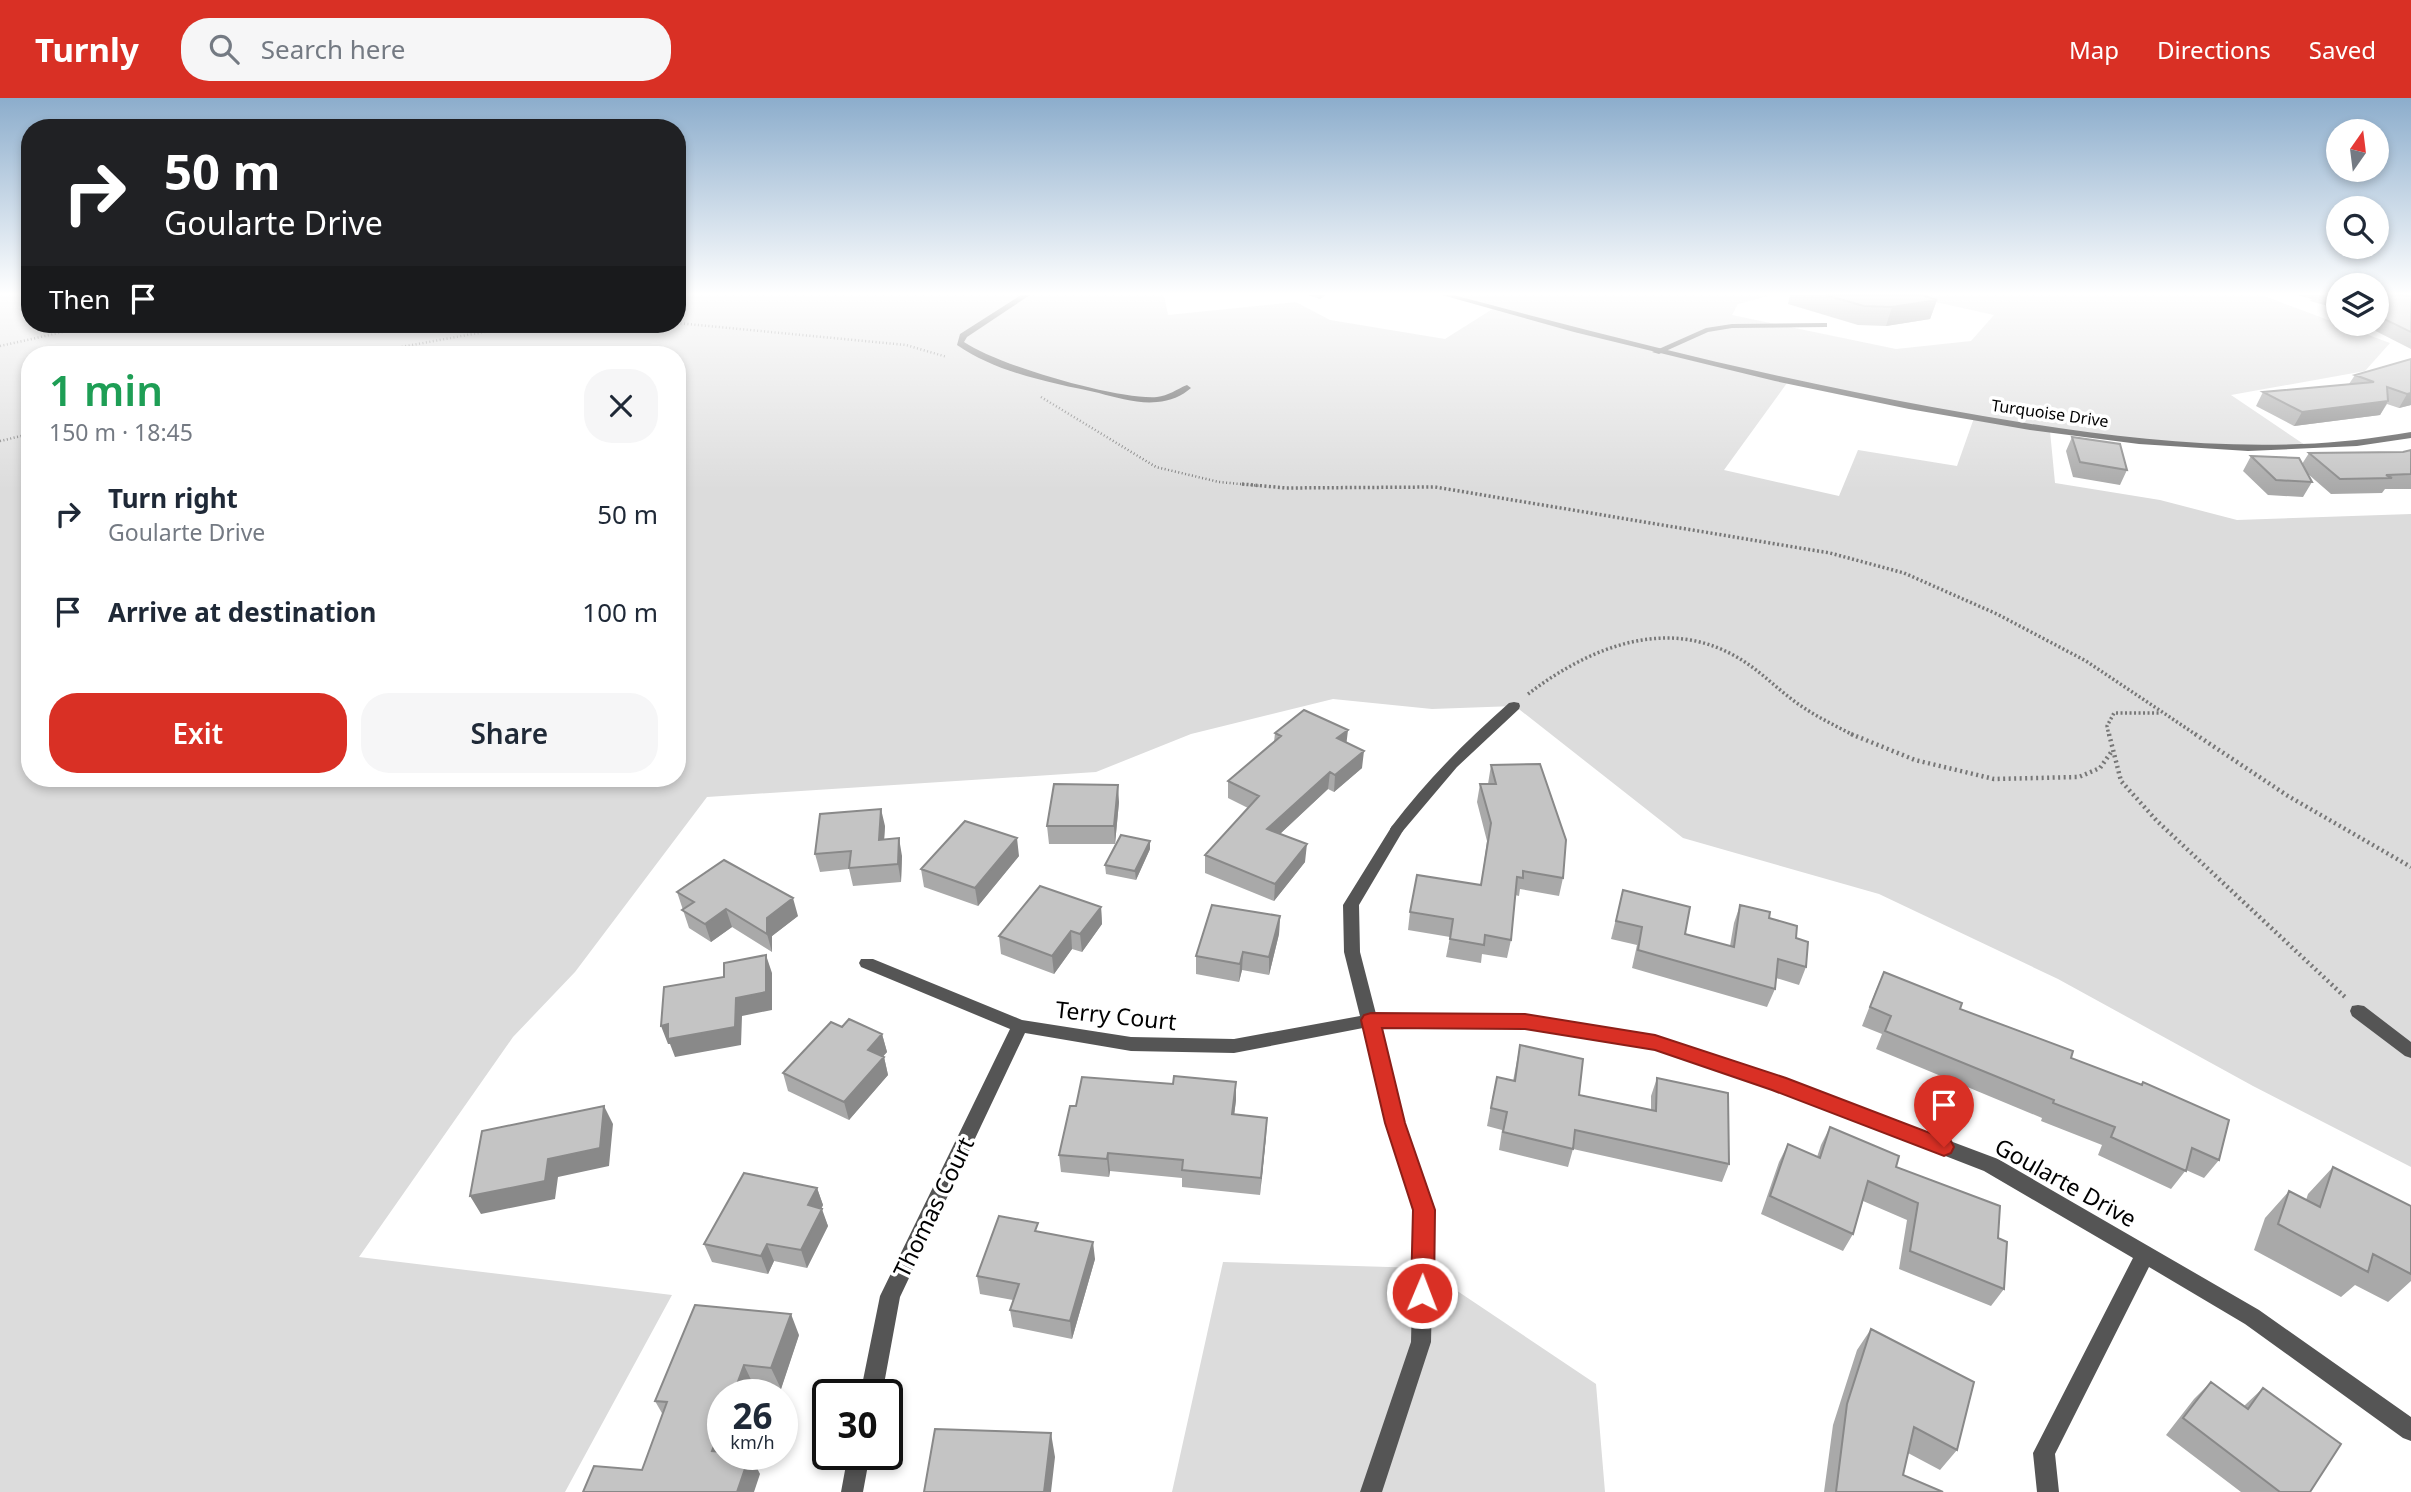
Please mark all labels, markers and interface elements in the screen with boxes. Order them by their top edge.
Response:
search box [181,18,671,81]
text: Turnly [35,27,139,72]
icon: search [205,30,243,68]
text: Search here [261,31,405,67]
text: Map [2069,33,2119,66]
text: Directions [2157,33,2271,66]
text: Saved [2309,33,2376,66]
north arrow [2326,119,2389,182]
map controls [2326,119,2389,336]
text: 50 m [164,138,281,204]
icon: right [49,147,140,238]
button: search [2326,196,2389,259]
text: Goularte Drive [164,201,383,244]
button: layers [2326,273,2389,336]
icon: arrive [124,280,162,318]
text: Then [49,281,110,317]
text: 1 min [49,361,163,418]
button: close [584,369,658,443]
street label: Turquoise Drive [1990,394,2110,432]
text: 150 m · 18:45 [49,416,193,448]
text: Turn right [108,480,238,516]
icon: right [49,495,87,533]
text: 50 m [597,496,658,532]
text: Goularte Drive [108,516,265,548]
icon: arrive [49,593,87,631]
text: Arrive at destination [108,594,377,630]
text: 100 m [582,594,658,630]
button: Exit [49,693,347,773]
button: Share [361,693,658,773]
street label: Terry Court [1054,993,1178,1037]
pin [1914,1075,1974,1147]
icon: arrive [1925,1086,1963,1124]
street label: Goularte Drive [1989,1130,2143,1234]
street label: Thomas Court [885,1131,981,1283]
position arrow [1385,1256,1459,1330]
speed limit sign: 30 [812,1379,903,1470]
text: 26 [732,1392,773,1439]
text: km/h [730,1430,775,1454]

